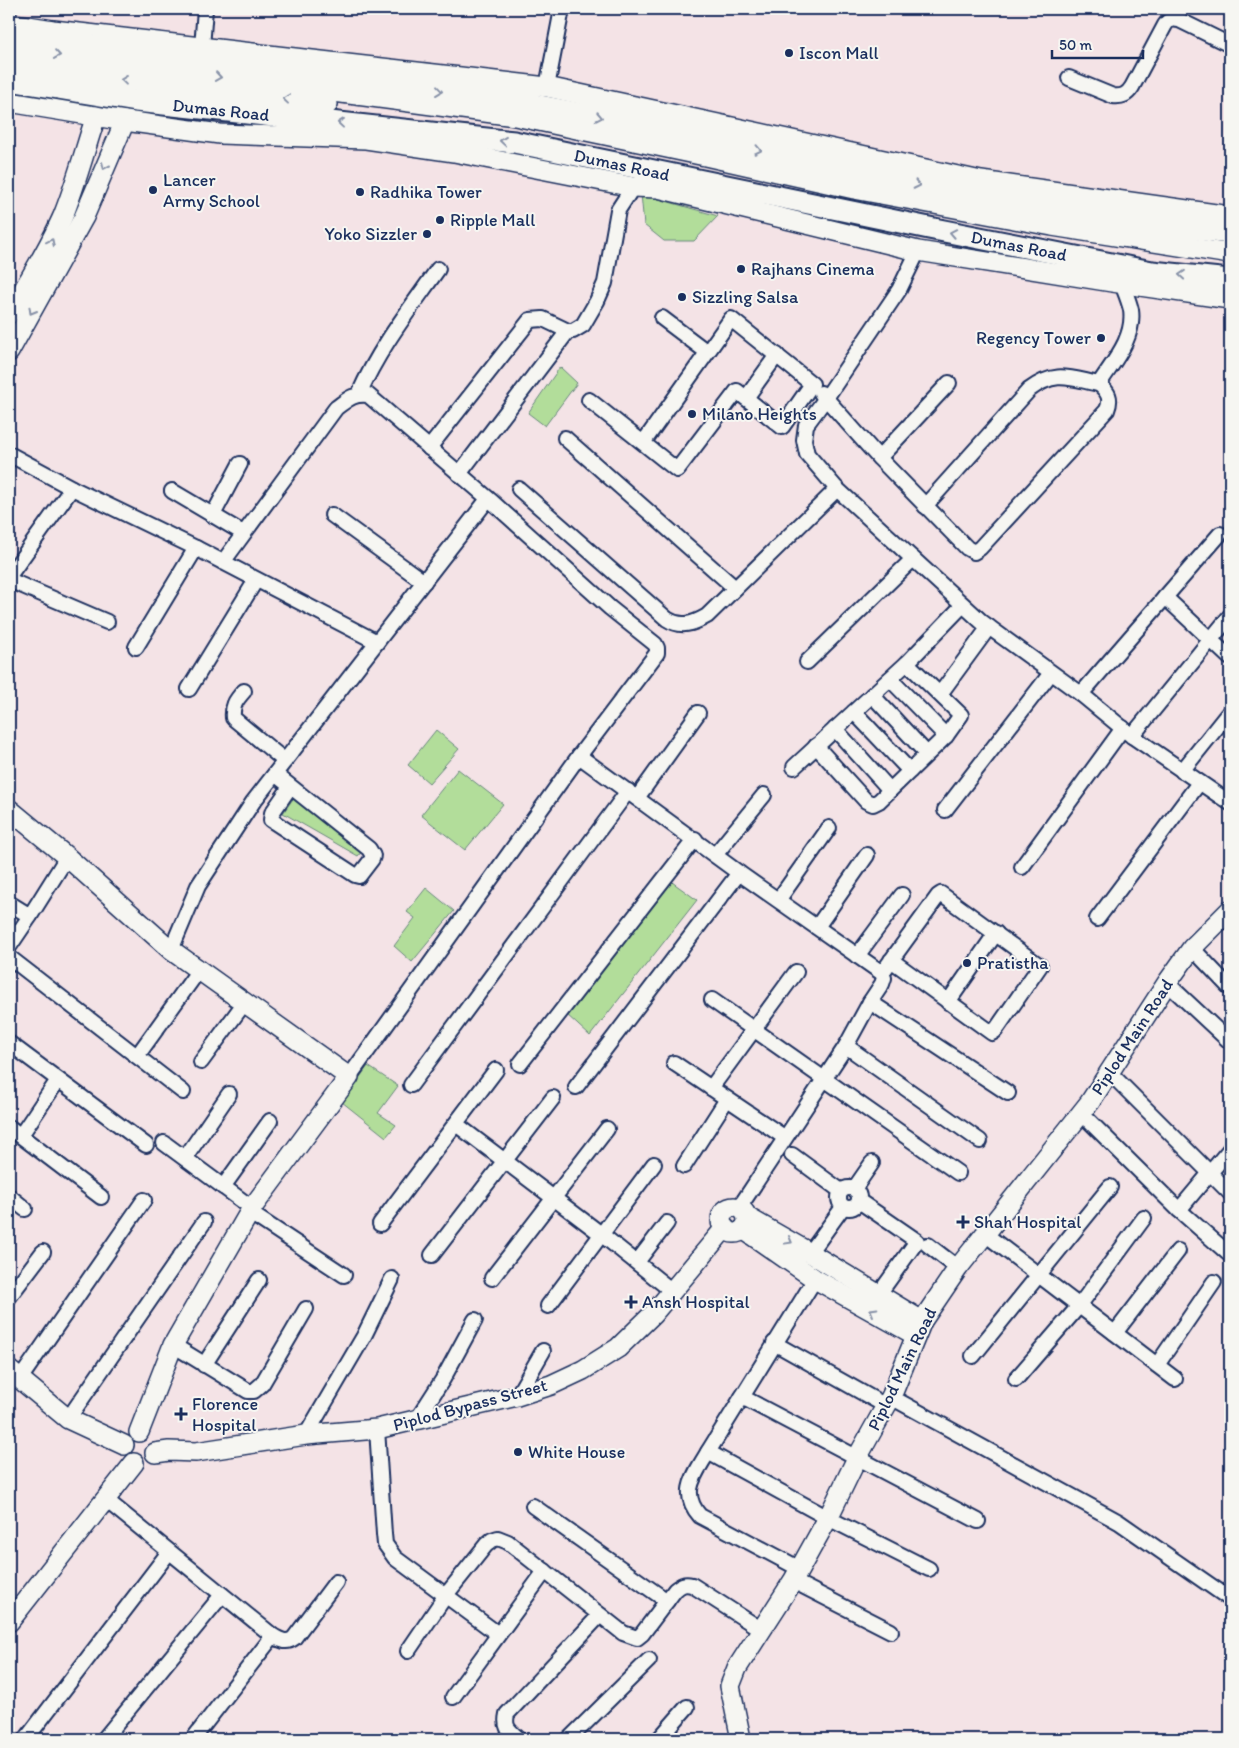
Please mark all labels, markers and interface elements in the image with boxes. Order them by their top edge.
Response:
scale bar [1052,28,1143,60]
text: 50 m [1059,36,1092,54]
place label: Iscon Mall [799,42,879,64]
marker: Iscon Mall [783,47,795,59]
one-way arrow [53,49,61,60]
one-way arrow [214,71,223,81]
one-way arrow [120,75,128,86]
one-way arrow [435,85,443,96]
street label: Dumas Road [171,94,271,126]
one-way arrow [282,94,290,105]
one-way arrow [595,112,604,122]
one-way arrow [337,118,345,129]
one-way arrow [498,136,506,147]
street label: Dumas Road [572,144,672,186]
one-way arrow [754,144,763,155]
one-way arrow [101,161,112,170]
place label: Lancer Army School [163,169,260,212]
one-way arrow [913,179,921,190]
place label: Radhika Tower [370,181,482,203]
marker: Lancer Army School [147,184,159,196]
marker: Radhika Tower [354,186,366,198]
place label: Ripple Mall [450,209,535,231]
marker: Ripple Mall [434,214,446,226]
place label: Yoko Sizzler [325,223,417,245]
street label: Dumas Road [969,226,1069,266]
marker: Yoko Sizzler [421,228,433,240]
one-way arrow [949,228,958,239]
one-way arrow [45,238,55,247]
place label: Rajhans Cinema [751,258,874,280]
marker: Rajhans Cinema [735,263,747,275]
one-way arrow [1177,270,1185,281]
place label: Sizzling Salsa [692,286,799,308]
marker: Sizzling Salsa [676,291,688,303]
one-way arrow [28,305,38,314]
place label: Regency Tower [976,327,1092,349]
marker: Regency Tower [1095,332,1107,344]
place label: Milano Heights [702,403,817,425]
marker: Milano Heights [686,408,698,420]
place label: Pratistha [977,952,1049,974]
marker: Pratistha [961,957,973,969]
street label: Piplod Main Road [1086,974,1178,1099]
place label: Shah Hospital [974,1211,1081,1233]
marker: Shah Hospital [956,1215,970,1229]
one-way arrow [784,1235,793,1245]
place label: Ansh Hospital [642,1291,750,1313]
marker: Ansh Hospital [624,1295,638,1309]
street label: Piplod Main Road [863,1304,941,1434]
one-way arrow [869,1307,878,1317]
street label: Piplod Bypass Street [390,1374,550,1436]
place label: Florence Hospital [192,1393,258,1436]
marker: Florence Hospital [174,1407,188,1421]
place label: White House [528,1441,625,1463]
marker: White House [512,1446,524,1458]

